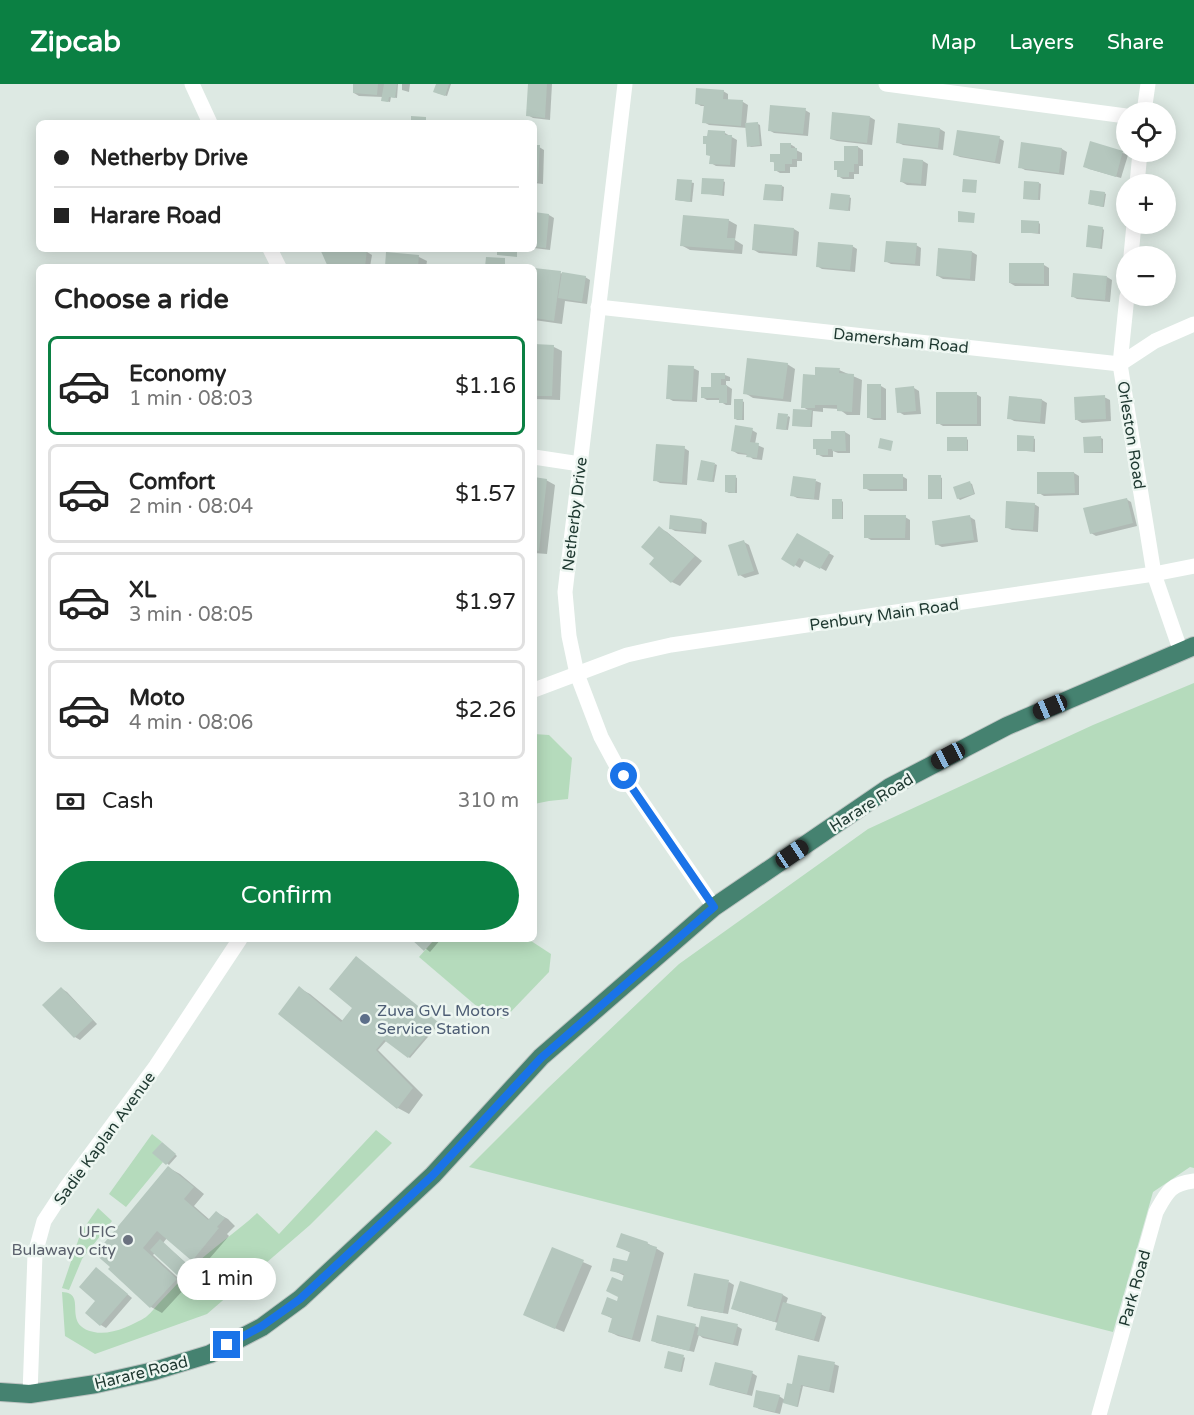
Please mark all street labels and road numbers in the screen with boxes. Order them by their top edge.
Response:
street label: Damersham Road [832,324,970,358]
street label: Orleston Road [1113,380,1149,491]
street label: Netherby Drive [558,456,592,572]
street label: Penbury Main Road [808,595,960,635]
street label: Harare Road [826,769,917,837]
street label: Sadie Kaplan Avenue [50,1068,160,1209]
street label: Park Road [1115,1248,1155,1329]
street label: Harare Road [92,1352,190,1394]

